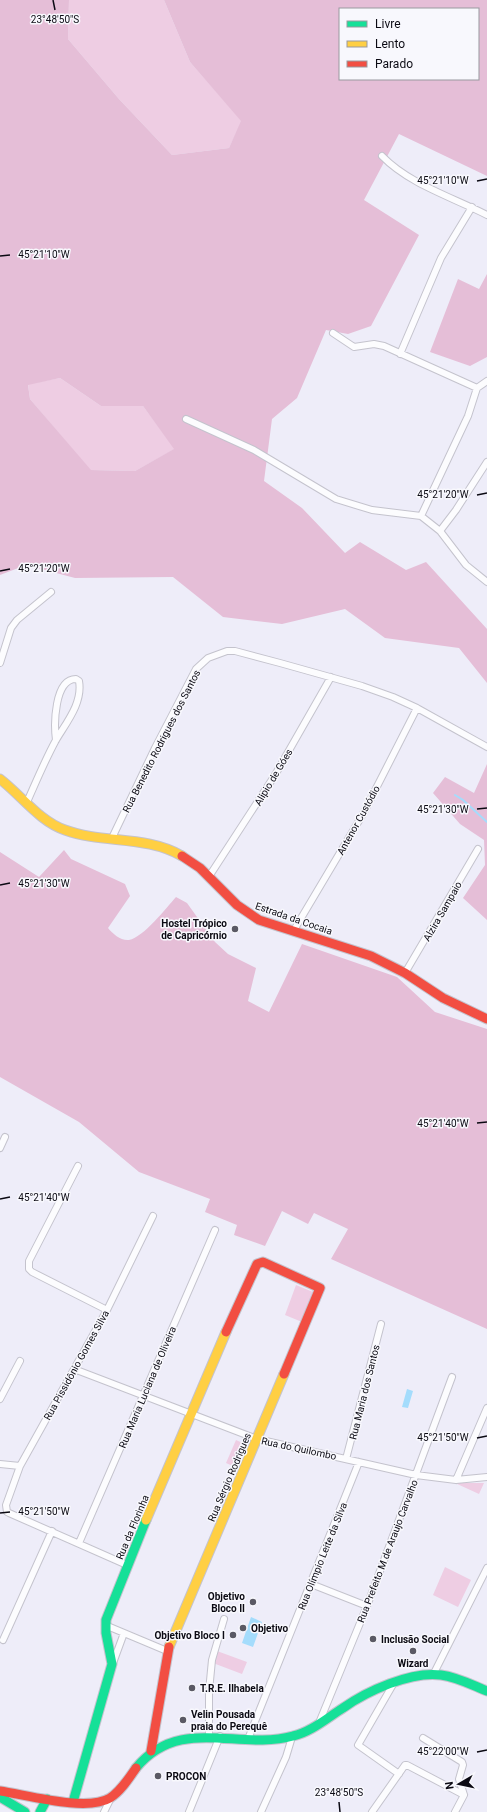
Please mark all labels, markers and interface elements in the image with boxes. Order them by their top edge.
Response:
legend [339,8,479,80]
text: 23°48'50"S [31,14,79,25]
text: Livre [375,17,401,31]
text: Lento [375,37,405,51]
text: Parado [375,57,413,71]
text: 45°21'10"W [417,175,469,186]
text: 45°21'10"W [18,249,70,260]
text: 45°21'20"W [417,489,469,500]
text: 45°21'20"W [18,563,70,574]
street label: Rua Benedito Rodrigues dos Santos [121,668,202,814]
street label: Alipio de Góes [252,747,295,808]
street label: Antenor Custódio [335,783,382,857]
text: 45°21'30"W [417,804,469,815]
text: 45°21'30"W [18,878,70,889]
street label: Alzira Sampaio [421,879,464,943]
street label: Estrada da Cocaia [254,900,334,937]
place label: Hostel Trópico de Capricórnio [161,918,227,941]
marker: Hostel Trópico de Capricórnio [230,924,240,934]
text: 45°21'40"W [417,1118,469,1129]
text: 45°21'40"W [18,1192,70,1203]
street label: Rua Pissidônio Gomes Silva [42,1308,111,1422]
street label: Rua Maria Luciana de Oliveira [117,1325,178,1450]
street label: Rua Maria dos Santos [347,1344,382,1441]
street label: Rua Sérgio Rodrigues [206,1431,253,1523]
text: 45°21'50"W [417,1432,469,1443]
street label: Rua do Quilombo [260,1435,338,1462]
street label: Rua Prefeito M de Araujo Carvalho [355,1478,420,1624]
street label: Rua da Florinha [114,1493,151,1561]
street label: Rua Olímpio Leite da Silva [296,1501,349,1612]
text: 45°21'50"W [18,1506,70,1517]
place label: Objetivo Bloco II [208,1591,245,1614]
marker: Objetivo Bloco II [248,1597,258,1607]
marker: Objetivo [238,1623,248,1633]
place label: Objetivo [251,1623,289,1634]
place label: Objetivo Bloco I [154,1630,225,1641]
marker: Objetivo Bloco I [228,1630,238,1640]
marker: Inclusão Social [368,1634,378,1644]
place label: Inclusão Social [381,1634,450,1645]
marker: Wizard [408,1646,418,1656]
place label: Wizard [397,1658,429,1669]
marker: T.R.E. Ilhabela [187,1683,197,1693]
place label: T.R.E. Ilhabela [200,1683,264,1694]
place label: Velin Pousada praia do Perequê [191,1709,268,1732]
marker: Velin Pousada praia do Perequê [178,1715,188,1725]
text: 45°22'00"W [417,1746,469,1757]
north arrow [439,1764,479,1804]
marker: PROCON [153,1771,163,1781]
place label: PROCON [166,1771,206,1782]
text: N [443,1780,457,1790]
text: 23°48'50"S [315,1787,363,1798]

